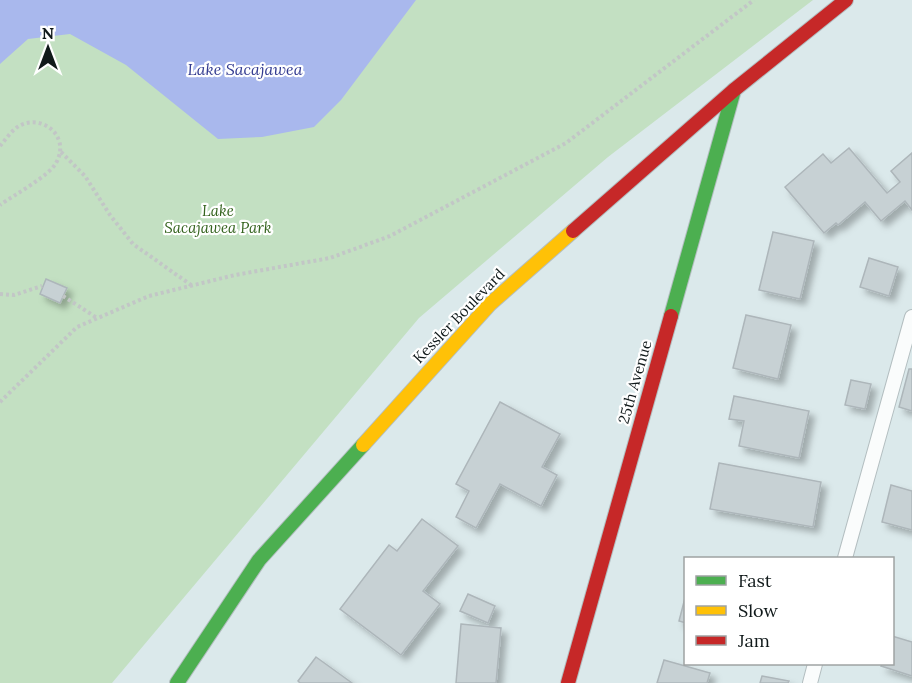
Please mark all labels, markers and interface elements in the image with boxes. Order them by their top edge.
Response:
north arrow [18,18,78,78]
text: N [42,23,54,43]
water label: Lake Sacajawea [188,59,303,79]
park label: Lake Sacajawea Park [164,201,272,237]
street label: Kessler Boulevard [409,264,509,367]
street label: 25th Avenue [614,338,655,426]
legend [684,557,894,665]
text: Fast [738,569,772,592]
text: Slow [738,599,778,622]
text: Jam [737,629,770,652]

